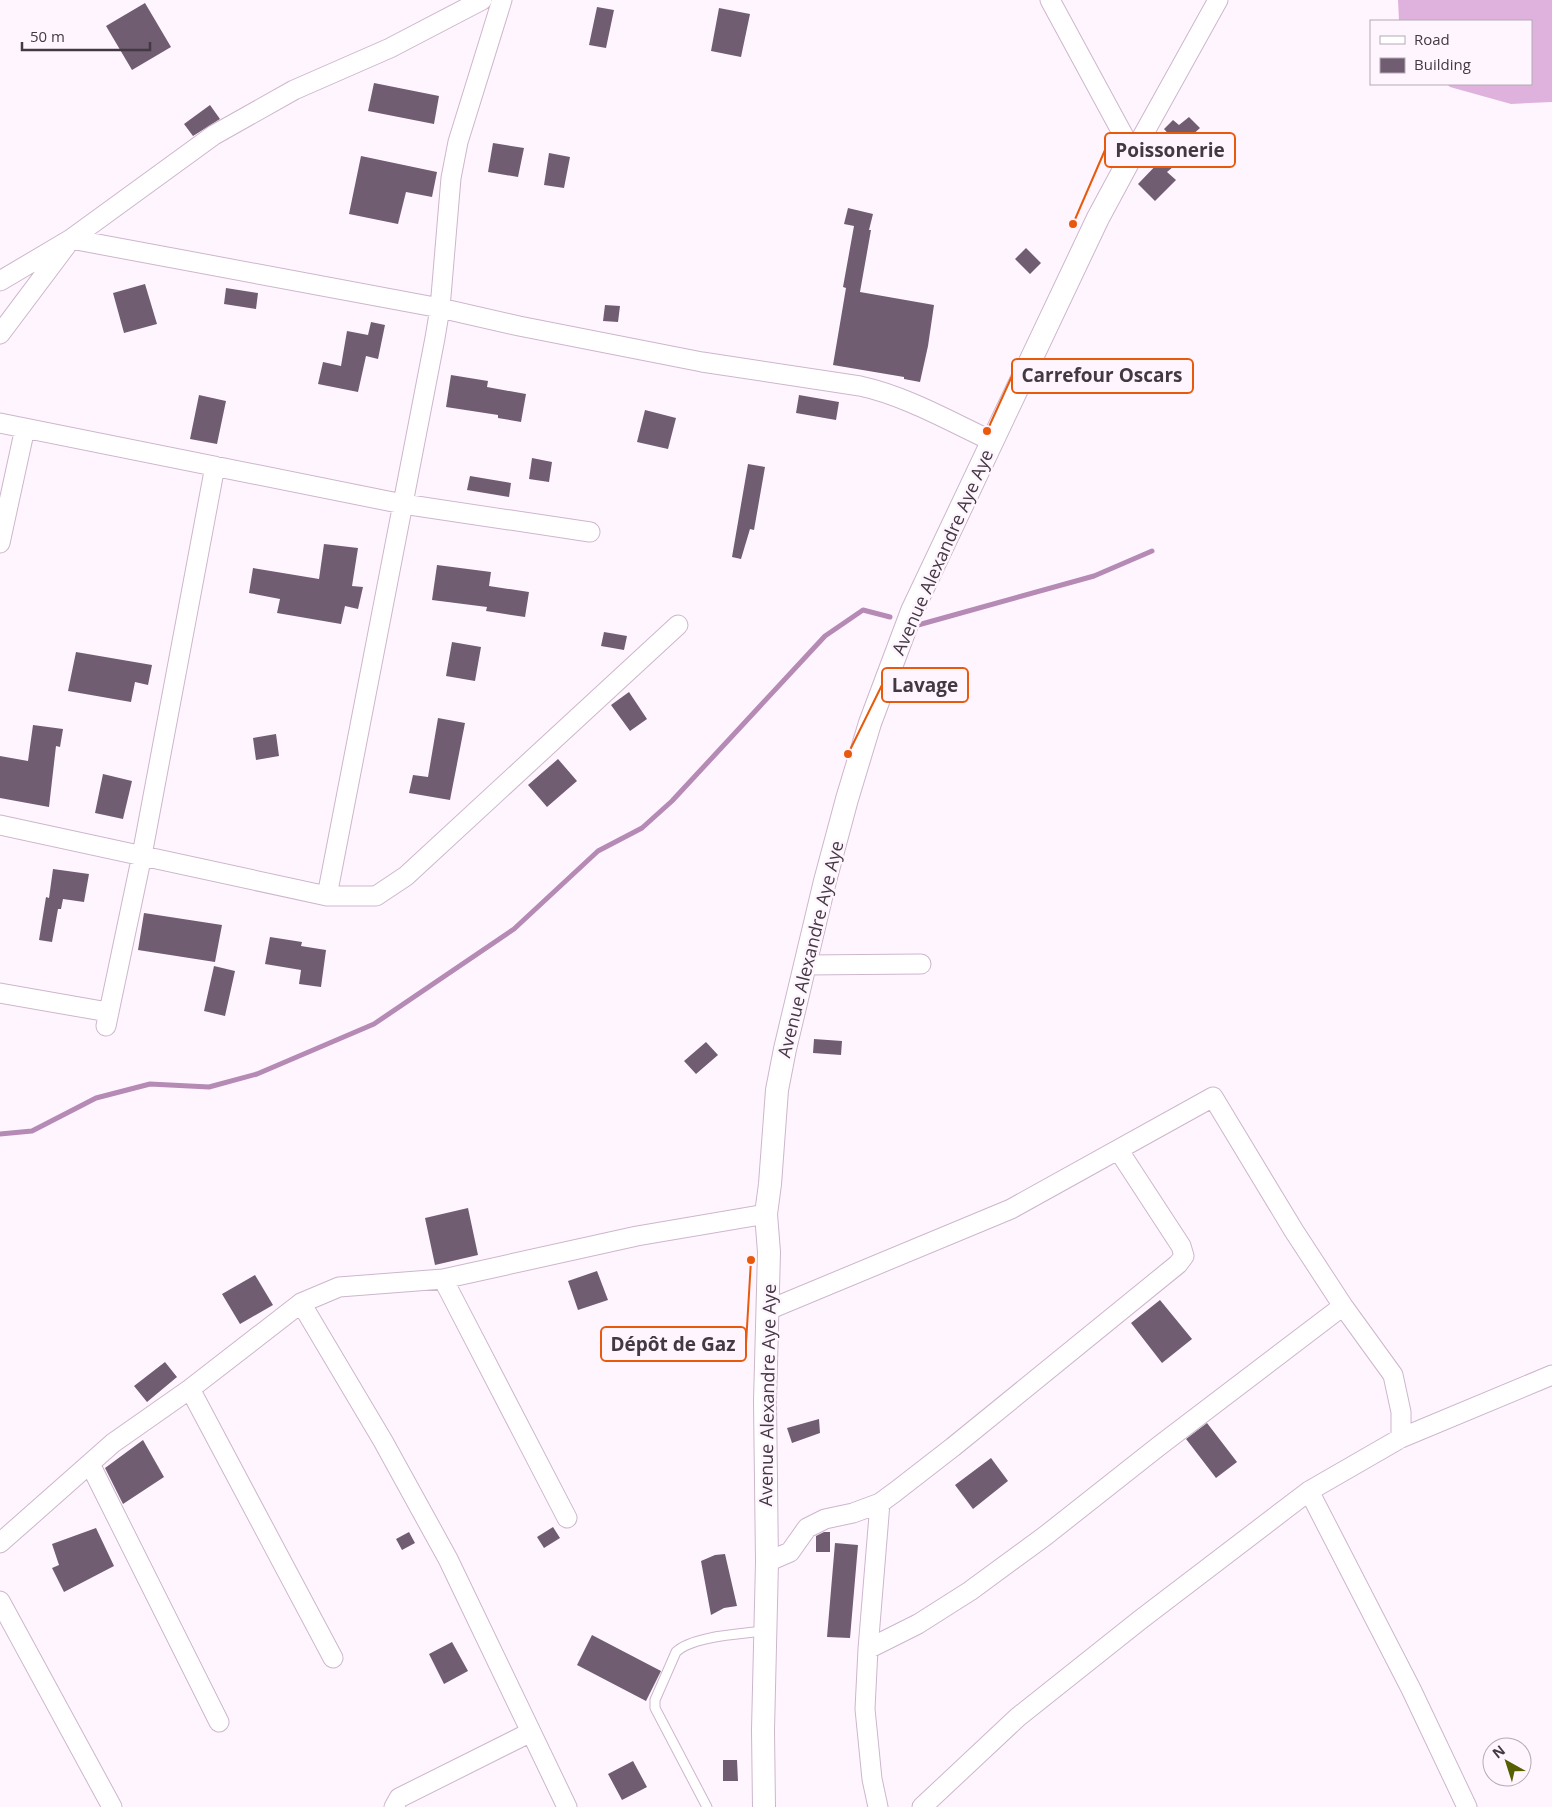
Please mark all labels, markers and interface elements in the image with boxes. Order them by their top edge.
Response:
scale bar [22,20,150,52]
legend [1370,20,1532,85]
text: 50 m [30,26,65,46]
text: Road [1414,29,1450,49]
text: Building [1414,54,1471,74]
callout: Poissonerie [1105,133,1235,167]
text: Poissonerie [1115,137,1225,163]
callout: Carrefour Oscars [1012,359,1193,393]
text: Carrefour Oscars [1021,362,1183,388]
street label: Avenue Alexandre Aye Aye [886,445,998,659]
callout: Lavage [882,668,968,702]
text: Lavage [892,672,958,698]
street label: Avenue Alexandre Aye Aye [771,838,849,1060]
street label: Avenue Alexandre Aye Aye [753,1283,781,1507]
callout: Dépôt de Gaz [601,1327,746,1361]
text: Dépôt de Gaz [611,1331,735,1357]
north arrow [1482,1737,1532,1787]
text: N [1488,1741,1509,1762]

